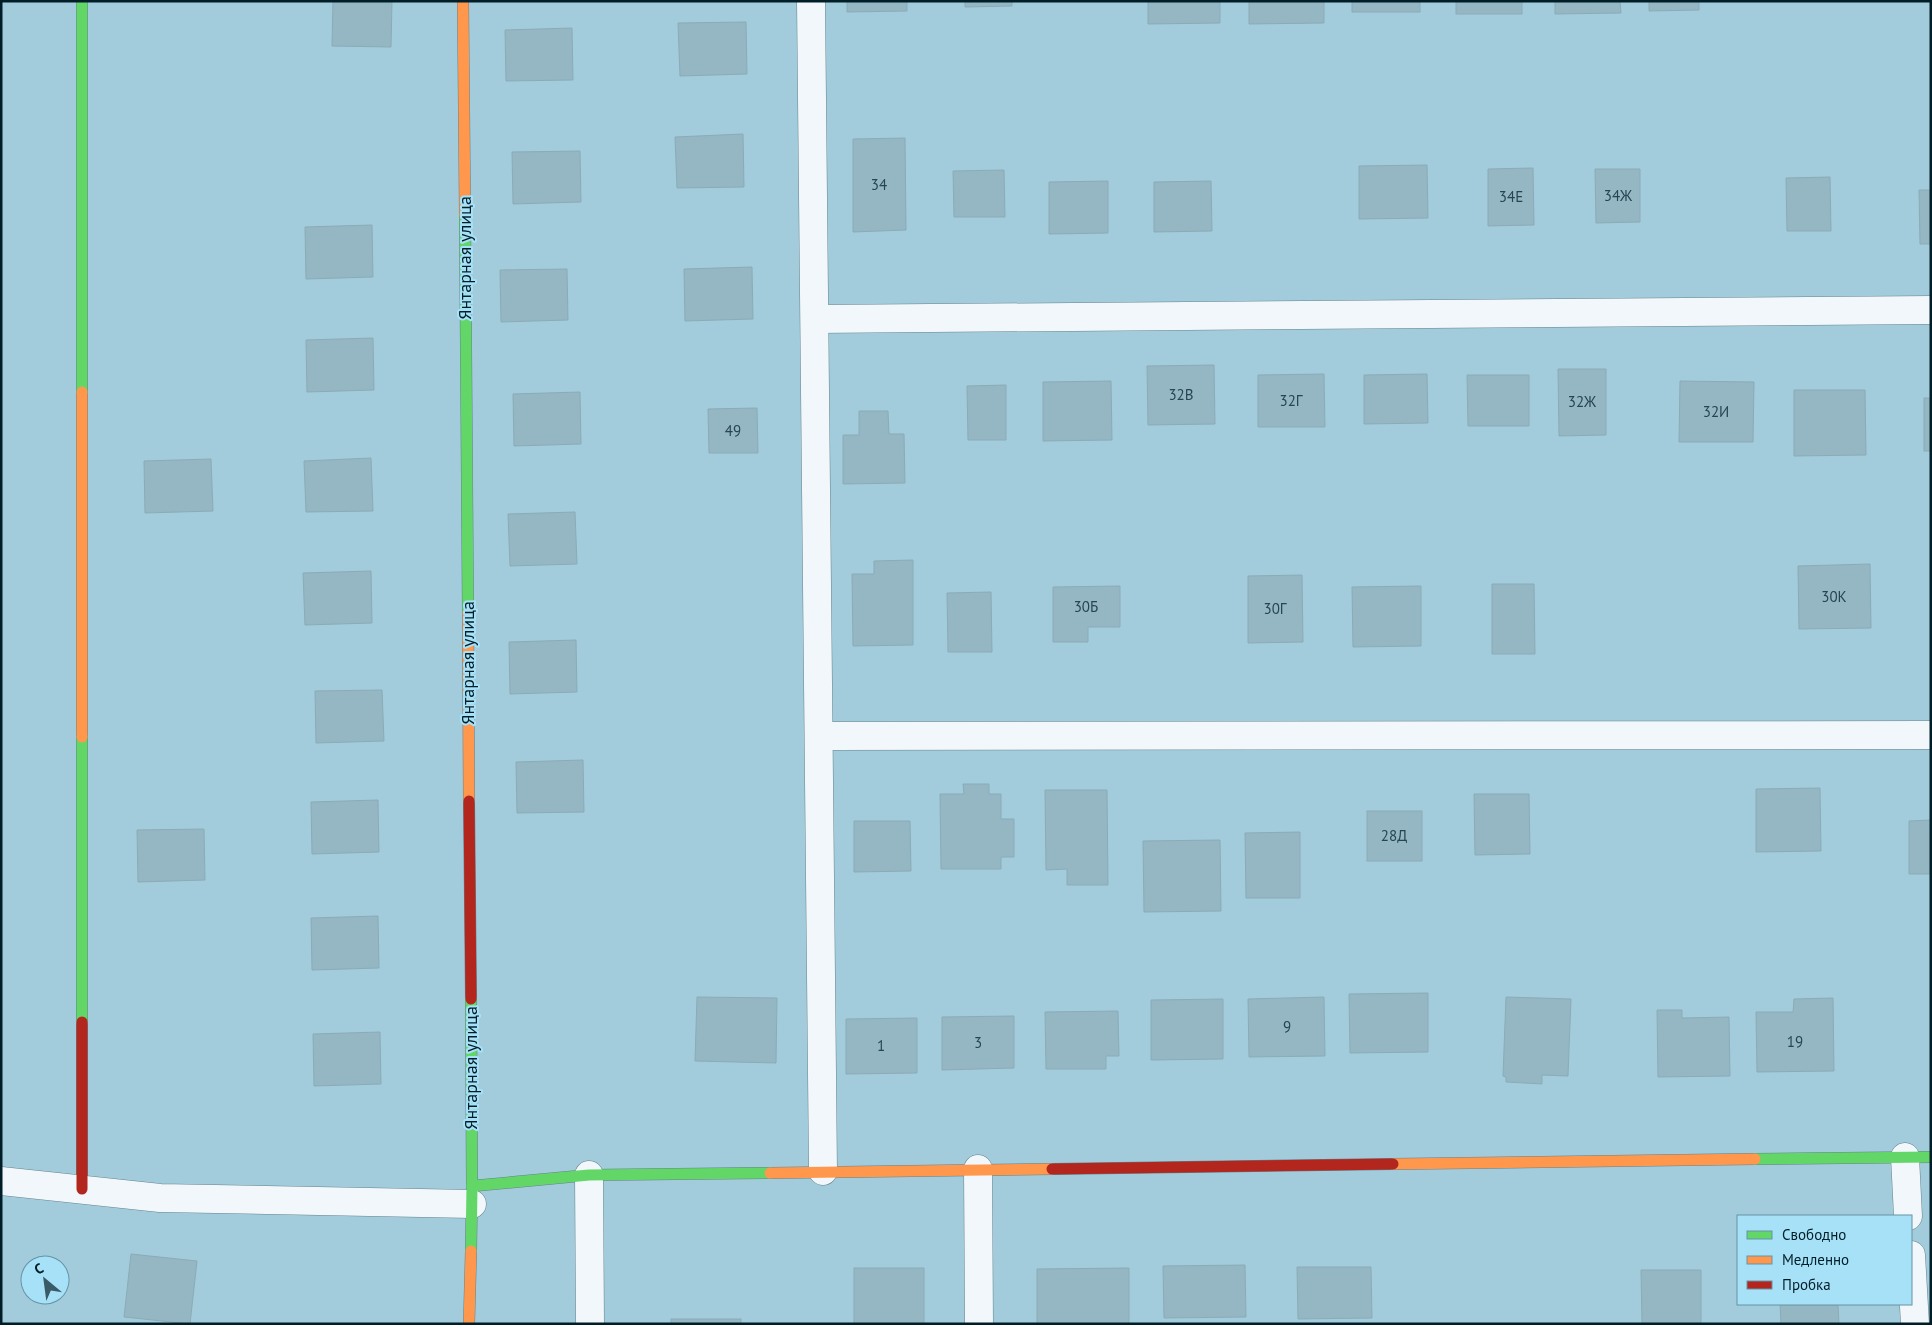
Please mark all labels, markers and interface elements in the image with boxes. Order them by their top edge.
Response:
house number: 34 [871,175,887,194]
house number: 34Ж [1604,186,1633,205]
house number: 34Е [1499,187,1523,206]
street label: Янтарная улица [453,196,476,320]
house number: 32В [1168,385,1194,404]
house number: 32Г [1280,391,1303,410]
house number: 32Ж [1568,392,1597,411]
house number: 32И [1703,402,1729,421]
house number: 49 [725,421,741,440]
house number: 30К [1821,587,1847,606]
house number: 30Б [1074,597,1098,616]
house number: 30Г [1264,599,1287,618]
street label: Янтарная улица [456,601,479,725]
house number: 28Д [1381,826,1407,845]
street label: Янтарная улица [459,1006,482,1130]
house number: 9 [1283,1017,1291,1036]
house number: 19 [1787,1032,1803,1051]
house number: 3 [974,1033,982,1052]
house number: 1 [877,1036,885,1055]
legend [1737,1215,1912,1305]
text: Свободно [1782,1225,1846,1244]
text: Медленно [1782,1250,1849,1269]
north arrow [20,1255,70,1305]
text: С [31,1259,47,1278]
text: Пробка [1782,1275,1831,1294]

